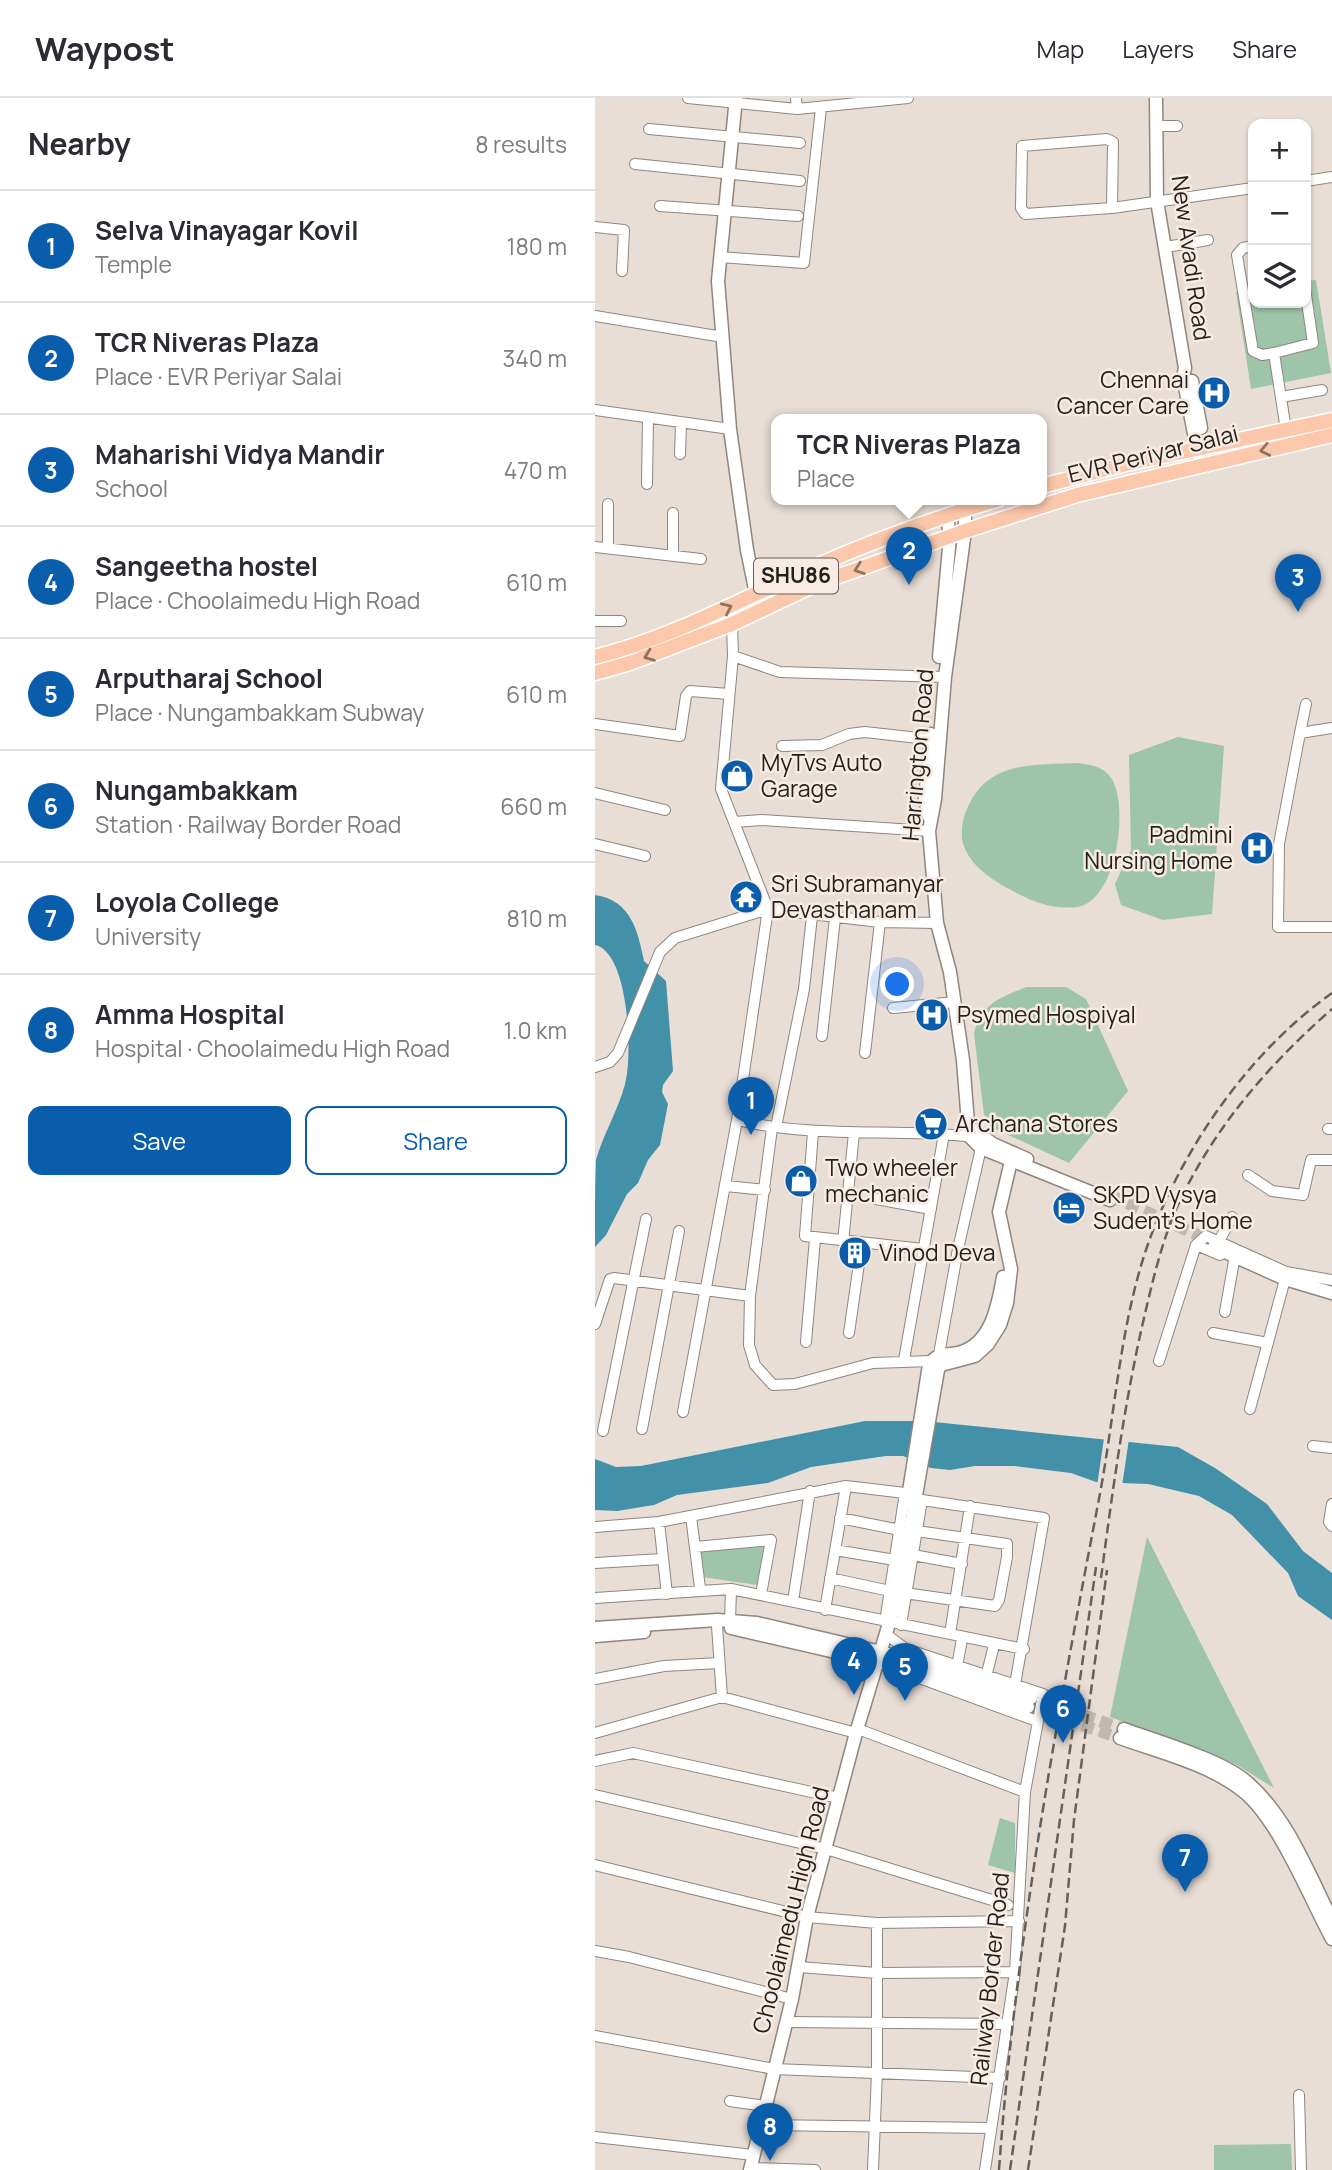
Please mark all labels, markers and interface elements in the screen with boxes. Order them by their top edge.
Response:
text: Waypost [35,26,175,71]
text: Map [1037,32,1084,65]
text: Layers [1122,32,1194,65]
text: Share [1232,32,1297,65]
map controls [1248,119,1311,308]
button: + [1248,119,1311,182]
text: Nearby [28,123,131,164]
text: 8 results [475,128,567,160]
street label: New Avadi Road [1165,173,1219,343]
button: − [1248,182,1311,245]
text: Selva Vinayagar Kovil [95,212,359,248]
text: 1 [46,230,56,262]
text: 180 m [507,230,567,262]
button: layers [1248,245,1311,308]
text: Temple [95,248,172,280]
text: TCR Niveras Plaza [95,324,319,360]
text: 2 [44,342,58,374]
text: 340 m [503,342,567,374]
text: Place · EVR Periyar Salai [95,360,342,392]
place label: Chennai Cancer Care [1057,363,1189,421]
hospital icon: Chennai Cancer Care [1195,374,1233,412]
popup [771,414,1047,505]
street label: EVR Periyar Salai [1064,416,1241,490]
text: TCR Niveras Plaza [797,426,1021,462]
text: Maharishi Vidya Mandir [95,436,385,472]
one-way arrow [1259,442,1271,456]
text: 3 [44,454,58,486]
text: 470 m [504,454,567,486]
text: Place [797,462,855,494]
text: School [95,472,168,504]
pin: 2 [886,527,932,585]
text: Sangeetha hostel [95,548,318,584]
pin: 3 [1275,554,1321,612]
road number: SHU86 [754,559,838,594]
one-way arrow [854,561,866,575]
text: 4 [44,566,58,598]
text: 610 m [506,566,567,598]
text: Place · Choolaimedu High Road [95,584,420,616]
one-way arrow [720,602,732,616]
one-way arrow [644,647,656,661]
text: Arputharaj School [95,660,323,696]
street label: Harrington Road [894,667,940,842]
text: 5 [44,678,58,710]
text: 610 m [506,678,567,710]
text: Place · Nungambakkam Subway [95,696,425,728]
place label: MyTvs Auto Garage [761,746,882,804]
shop icon: MyTvs Auto Garage [718,757,756,795]
text: Nungambakkam [95,772,298,808]
text: 6 [44,790,58,822]
text: 660 m [500,790,567,822]
text: Station · Railway Border Road [95,808,401,840]
place label: Padmini Nursing Home [1084,818,1233,876]
hospital icon: Padmini Nursing Home [1238,829,1276,867]
place label: Sri Subramanyar Devasthanam [771,867,944,925]
temple icon: Sri Subramanyar Devasthanam [727,878,765,916]
text: Loyola College [95,884,279,920]
text: 7 [45,902,57,934]
text: 810 m [507,902,567,934]
text: University [95,920,201,952]
your location [880,967,914,1001]
text: Amma Hospital [95,996,285,1032]
hospital icon: Psymed Hospiyal [913,996,951,1034]
place label: Psymed Hospiyal [957,998,1136,1030]
text: 8 [44,1014,58,1046]
text: 1.0 km [504,1014,567,1046]
text: Hospital · Choolaimedu High Road [95,1032,450,1064]
pin: 1 [728,1077,774,1135]
supermarket icon: Archana Stores [912,1105,950,1143]
button: Save [28,1106,291,1175]
button: Share [305,1106,567,1175]
place label: Archana Stores [955,1107,1118,1139]
place label: Two wheeler mechanic [825,1151,958,1209]
shop icon: Two wheeler mechanic [782,1162,820,1200]
place label: SKPD Vysya Sudent's Home [1093,1178,1253,1236]
hotel icon: SKPD Vysya Sudent's Home [1050,1189,1088,1227]
building icon: Vinod Deva [836,1234,874,1272]
place label: Vinod Deva [879,1236,995,1268]
pin: 4 [831,1637,877,1695]
pin: 5 [882,1643,928,1701]
pin: 6 [1040,1685,1086,1743]
street label: Choolaimedu High Road [744,1783,836,2036]
pin: 7 [1162,1834,1208,1892]
street label: Railway Border Road [962,1871,1016,2087]
pin: 8 [747,2103,793,2161]

